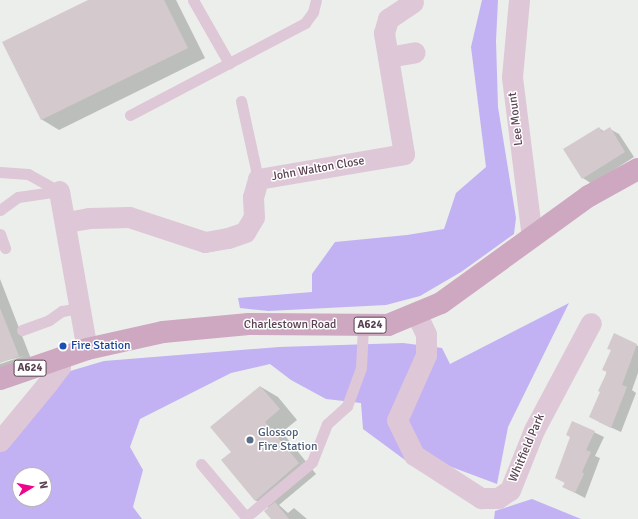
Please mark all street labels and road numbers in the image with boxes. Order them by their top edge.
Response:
street label: Lee Mount [506,91,526,147]
street label: John Walton Close [270,154,366,184]
road number: A624 [353,316,387,334]
street label: Charlestown Road [244,318,336,332]
road number: A624 [13,359,47,377]
street label: Whitfield Park [506,412,548,484]

